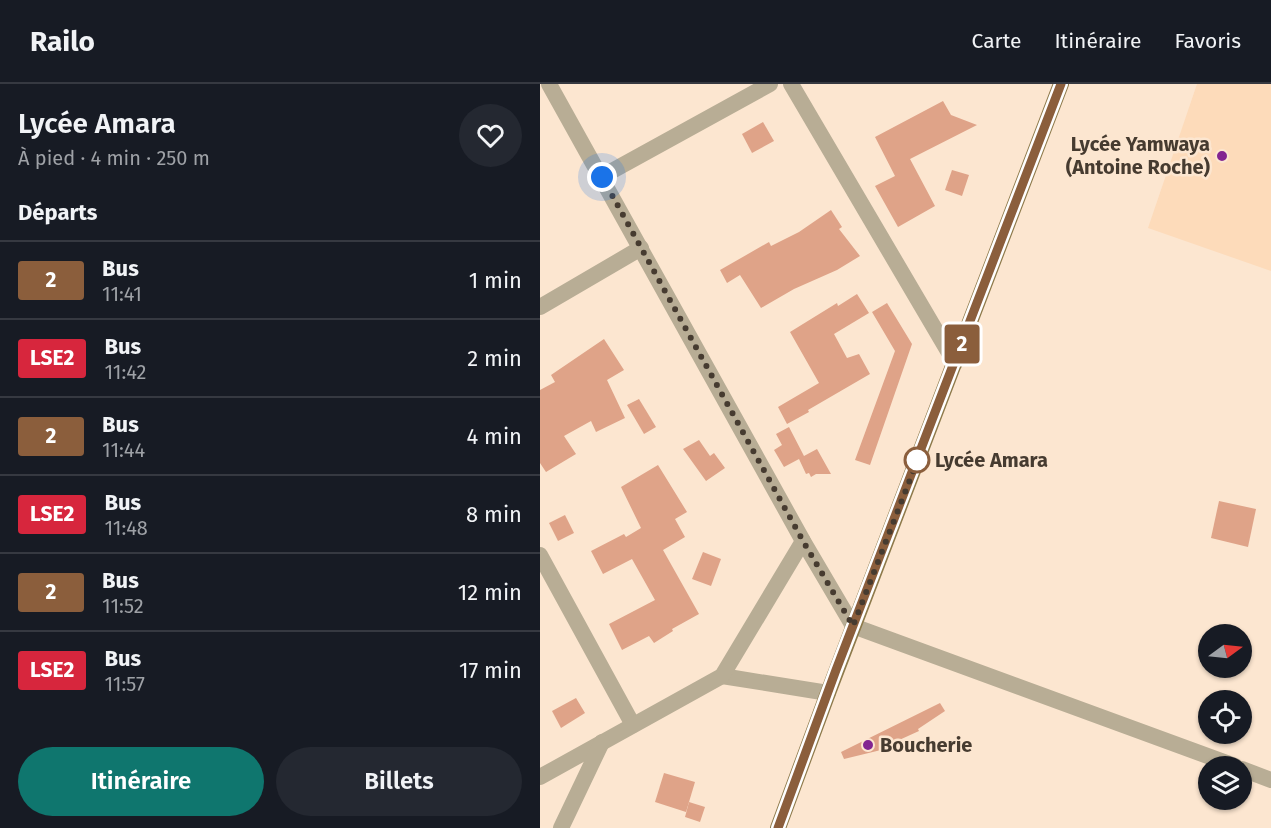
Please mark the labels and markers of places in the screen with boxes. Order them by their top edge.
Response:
place label: Lycée Yamwaya (Antoine Roche) [1066,132,1210,179]
marker: Lycée Yamwaya (Antoine Roche) [1215,149,1229,163]
marker: Lycée Amara [904,447,930,473]
place label: Lycée Amara [935,448,1048,472]
place label: Boucherie [880,733,972,757]
marker: Boucherie [861,738,875,752]

